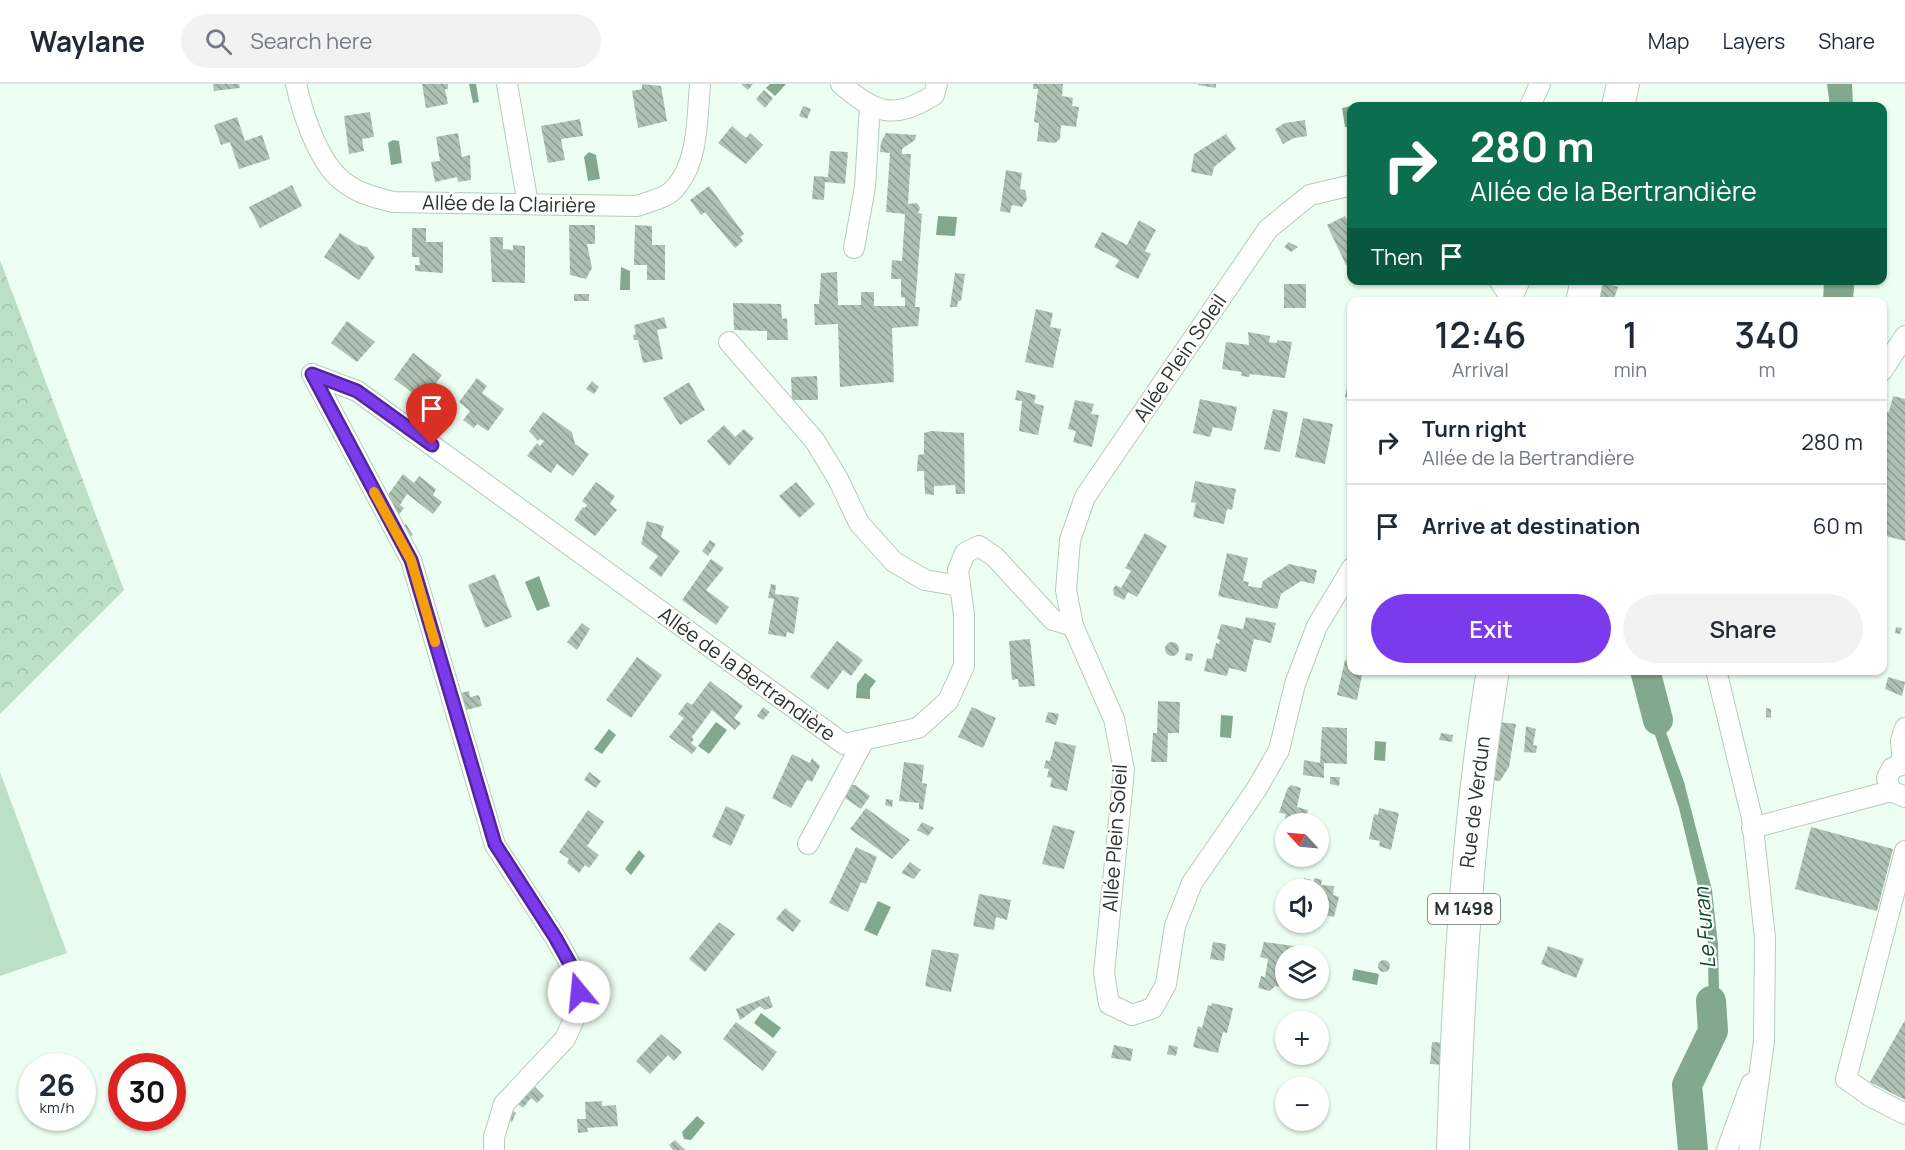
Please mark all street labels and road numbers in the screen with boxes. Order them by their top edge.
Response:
street label: Allée de la Clairière [422,188,596,219]
street label: Allée Plein Soleil [1127,289,1232,427]
street label: Allée de la Bertrandière [653,600,841,747]
street label: Rue de Verdun [1453,734,1496,870]
street label: Allée Plein Soleil [1096,763,1133,913]
road number: M 1498 [1428,894,1500,924]

